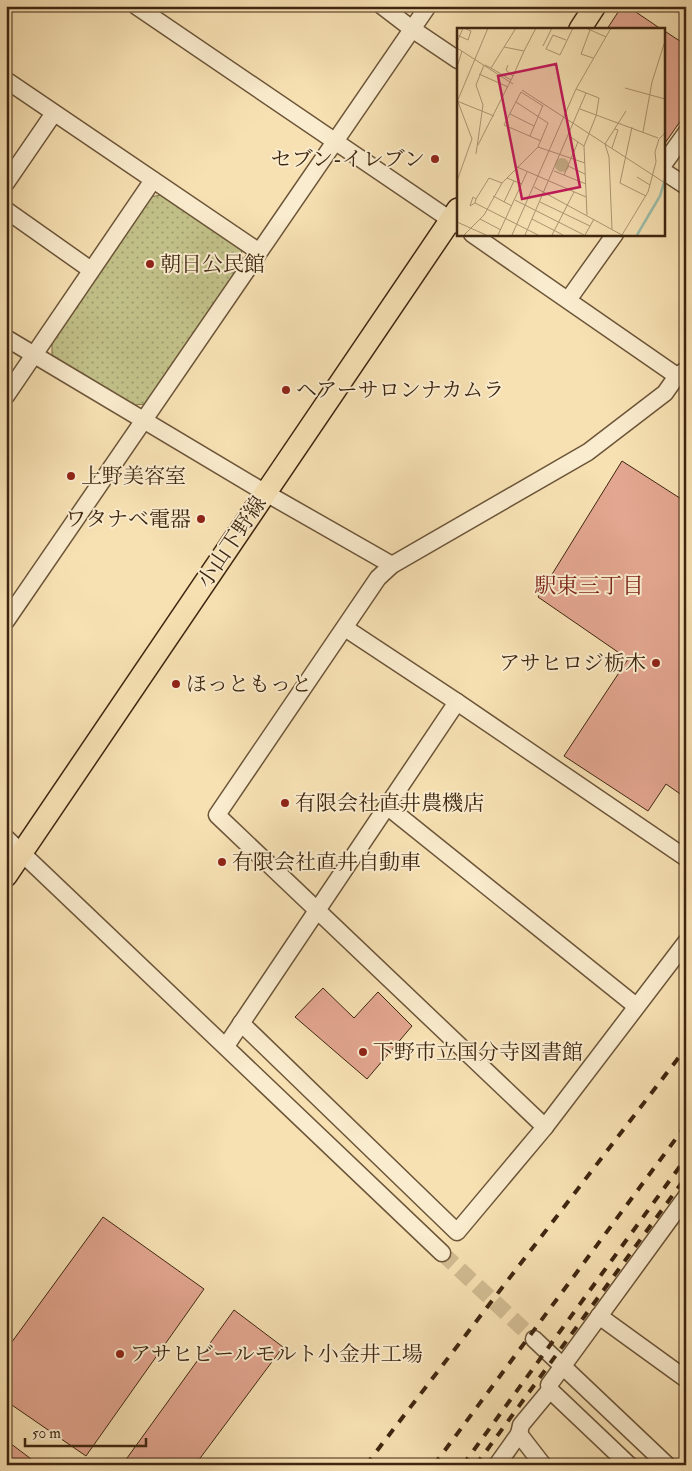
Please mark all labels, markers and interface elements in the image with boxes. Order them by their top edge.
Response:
inset map [457,28,664,235]
place label: セブン-イレブン [271,146,425,173]
marker: セブン-イレブン [429,153,441,165]
place label: 朝日公民館 [160,251,265,278]
marker: 朝日公民館 [144,258,156,270]
place label: ヘアーサロンナカムラ [296,377,504,404]
marker: ヘアーサロンナカムラ [280,384,292,396]
place label: 上野美容室 [81,463,186,490]
marker: 上野美容室 [65,470,77,482]
street label: 小山下野線 [191,491,273,593]
place label: ワタナベ電器 [65,506,191,533]
marker: ワタナベ電器 [195,513,207,525]
district label: 駅東三丁目 [534,572,644,600]
place label: アサヒロジ栃木 [499,650,646,677]
marker: アサヒロジ栃木 [650,657,662,669]
place label: ほっともっと [186,671,312,698]
marker: ほっともっと [170,678,182,690]
place label: 有限会社直井農機店 [295,790,484,817]
marker: 有限会社直井農機店 [279,797,291,809]
place label: 有限会社直井自動車 [232,849,421,876]
marker: 有限会社直井自動車 [216,856,228,868]
place label: 下野市立国分寺図書館 [373,1039,583,1066]
marker: 下野市立国分寺図書館 [357,1046,369,1058]
place label: アサヒビールモルト小金井工場 [130,1341,423,1368]
marker: アサヒビールモルト小金井工場 [114,1348,126,1360]
scale bar [25,1416,146,1448]
text: 50 m [32,1424,61,1443]

